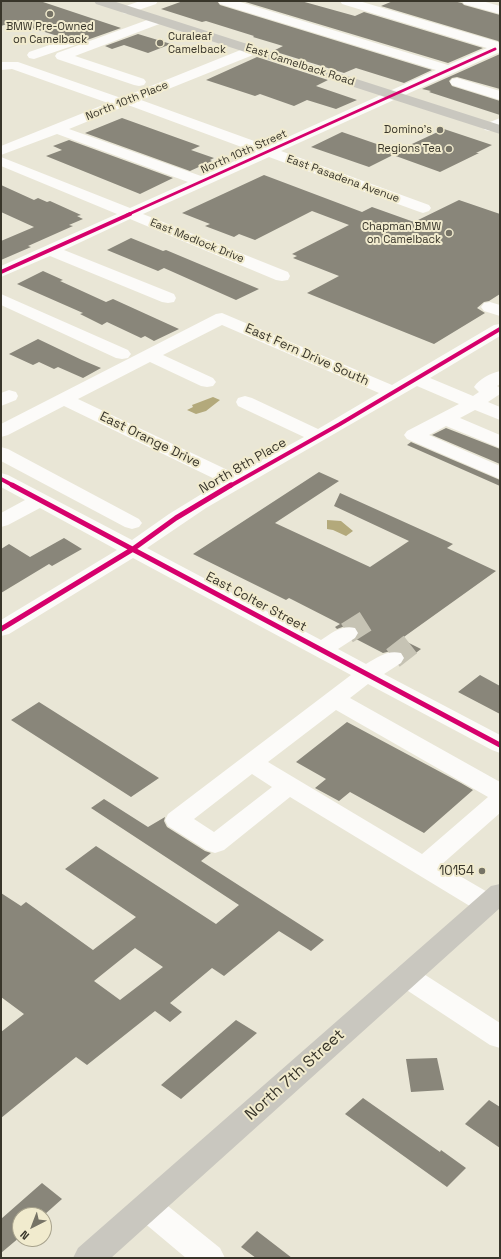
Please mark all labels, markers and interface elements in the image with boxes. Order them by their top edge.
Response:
marker: BMW Pre-Owned on Camelback [45,9,55,19]
place label: BMW Pre-Owned on Camelback [6,20,94,46]
place label: Curaleaf Camelback [168,30,226,56]
marker: Curaleaf Camelback [155,38,165,48]
street label: East Camelback Road [244,41,356,89]
street label: North 10th Place [84,78,170,124]
place label: Domino's [384,123,432,137]
marker: Domino's [435,125,445,135]
street label: North 10th Street [199,127,289,177]
place label: Regions Tea [377,142,441,156]
marker: Regions Tea [444,144,454,154]
street label: East Pasadena Avenue [285,152,401,206]
street label: East Medlock Drive [148,216,246,266]
place label: Chapman BMW on Camelback [362,220,441,246]
marker: Chapman BMW on Camelback [444,228,454,238]
street label: East Fern Drive South [243,321,371,389]
street label: East Orange Drive [97,409,203,471]
street label: North 8th Place [197,435,289,497]
street label: East Colter Street [203,569,309,635]
place label: 10154 [439,863,474,879]
marker: 10154 [477,866,487,876]
street label: North 7th Street [241,1025,349,1125]
north arrow [12,1207,52,1247]
text: N [17,1228,32,1243]

